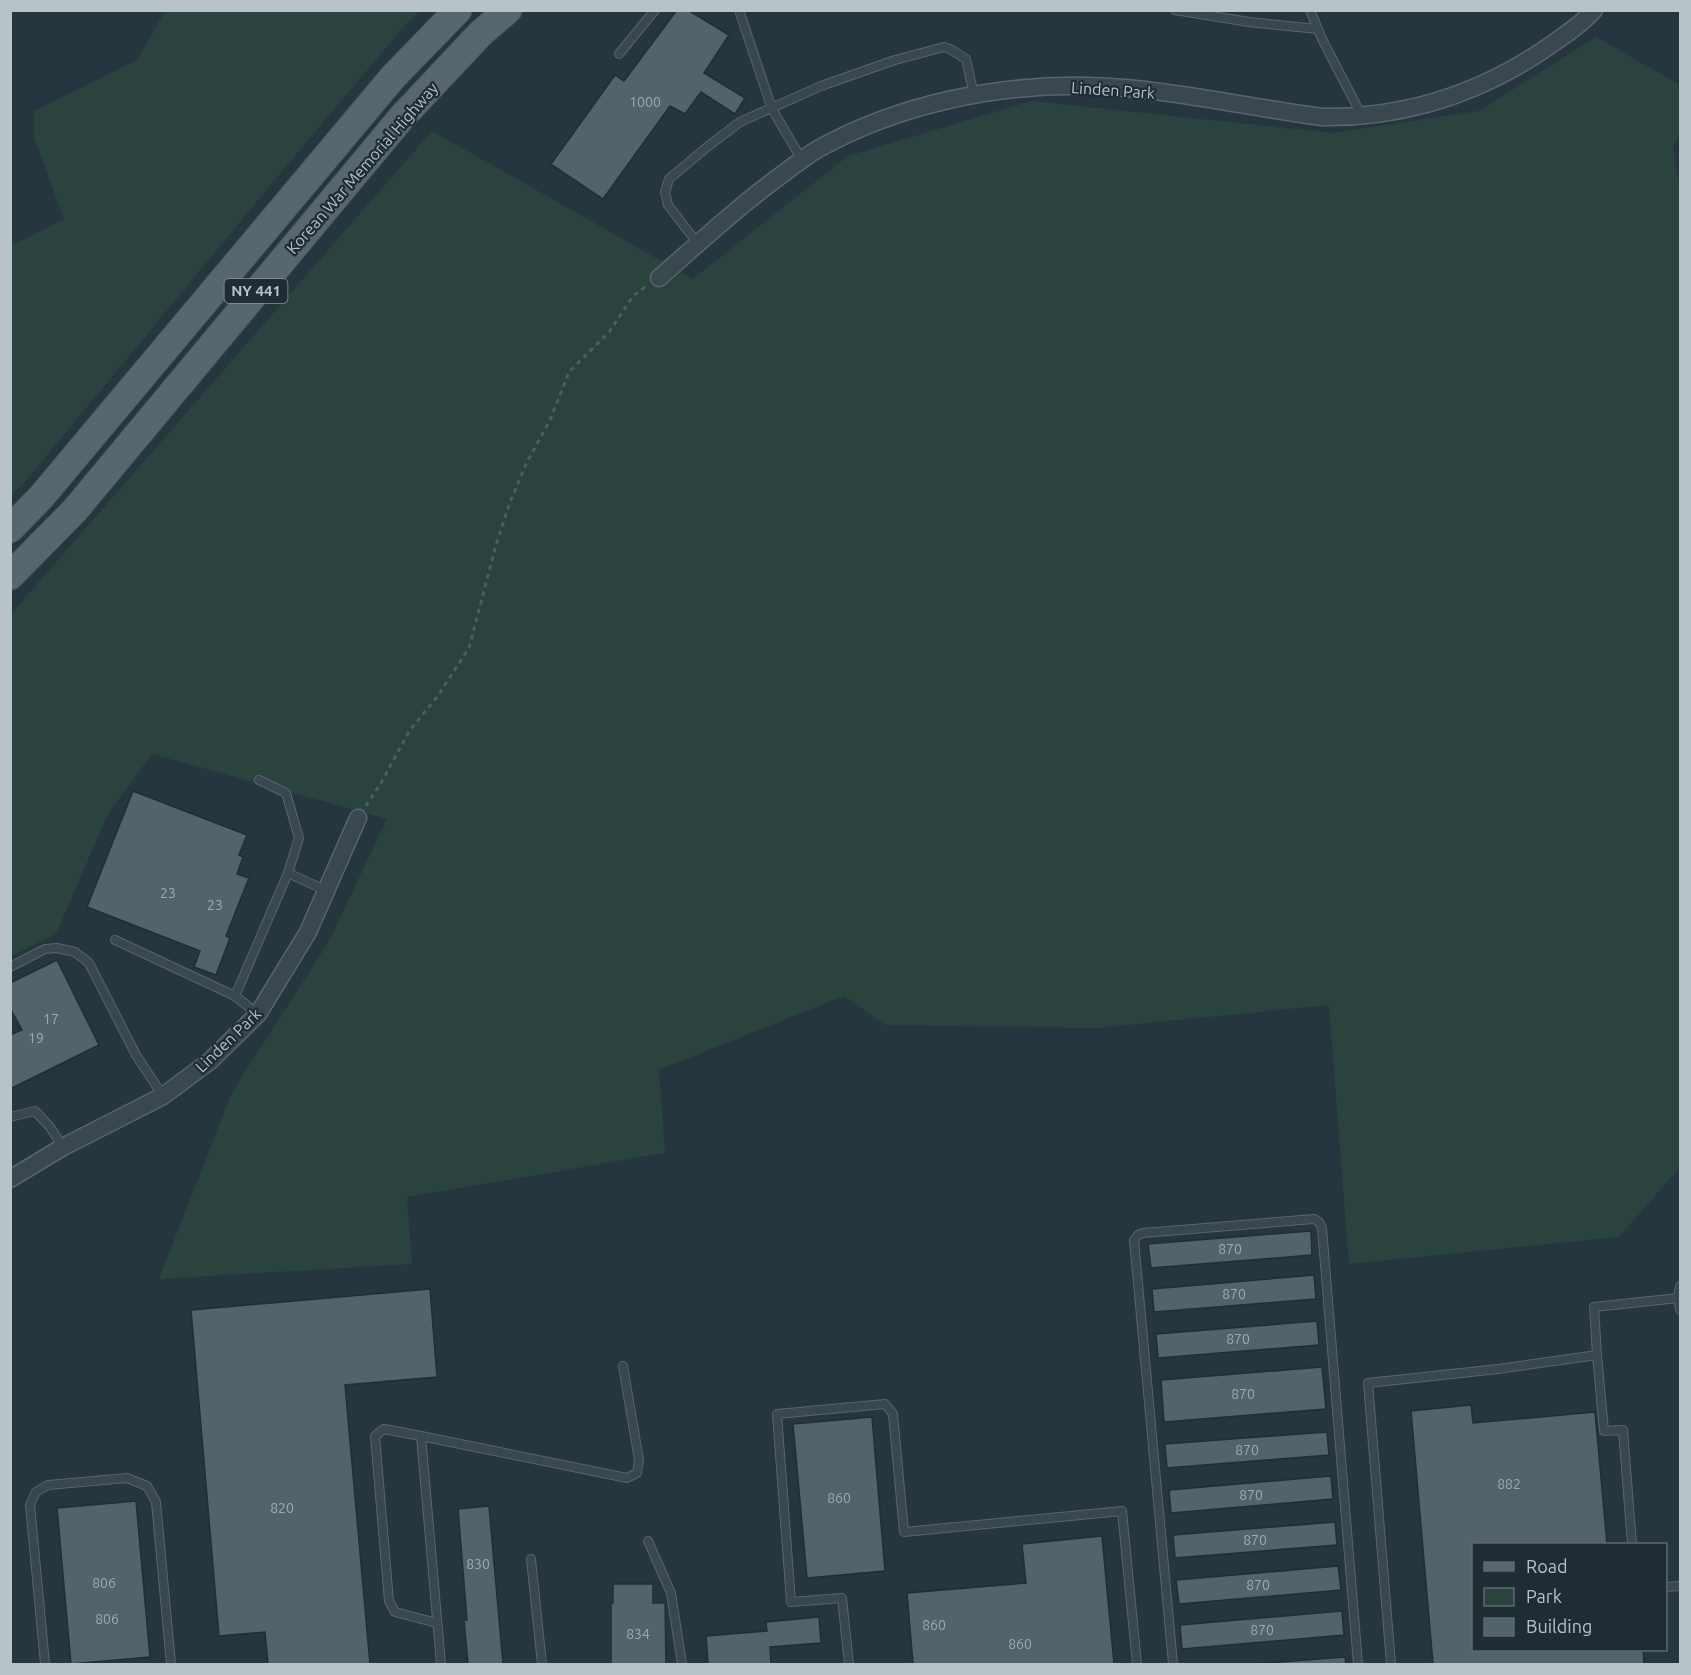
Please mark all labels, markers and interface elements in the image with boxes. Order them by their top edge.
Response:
street label: Linden Park [1070,78,1156,102]
street label: Korean War Memorial Highway [283,79,441,257]
house number: 1000 [629,94,661,110]
road number: NY 441 [224,279,288,303]
house number: 23 [160,885,176,901]
house number: 23 [207,897,223,913]
street label: Linden Park [192,1004,264,1076]
house number: 17 [43,1011,59,1027]
house number: 19 [28,1030,44,1046]
house number: 870 [1218,1241,1242,1257]
house number: 870 [1222,1286,1246,1302]
house number: 870 [1226,1331,1250,1347]
house number: 870 [1231,1386,1255,1402]
house number: 870 [1235,1442,1259,1458]
house number: 882 [1497,1476,1521,1492]
house number: 870 [1239,1487,1263,1503]
house number: 860 [827,1490,851,1506]
house number: 820 [270,1500,294,1516]
house number: 870 [1243,1532,1267,1548]
legend [1472,1543,1667,1651]
house number: 830 [466,1556,490,1572]
text: Road [1526,1556,1568,1576]
house number: 806 [92,1575,116,1591]
house number: 870 [1246,1577,1270,1593]
text: Park [1526,1586,1562,1606]
house number: 806 [95,1611,119,1627]
text: Building [1526,1616,1592,1636]
house number: 860 [922,1617,946,1633]
house number: 870 [1250,1622,1274,1638]
house number: 834 [626,1626,650,1642]
house number: 860 [1008,1636,1032,1652]

